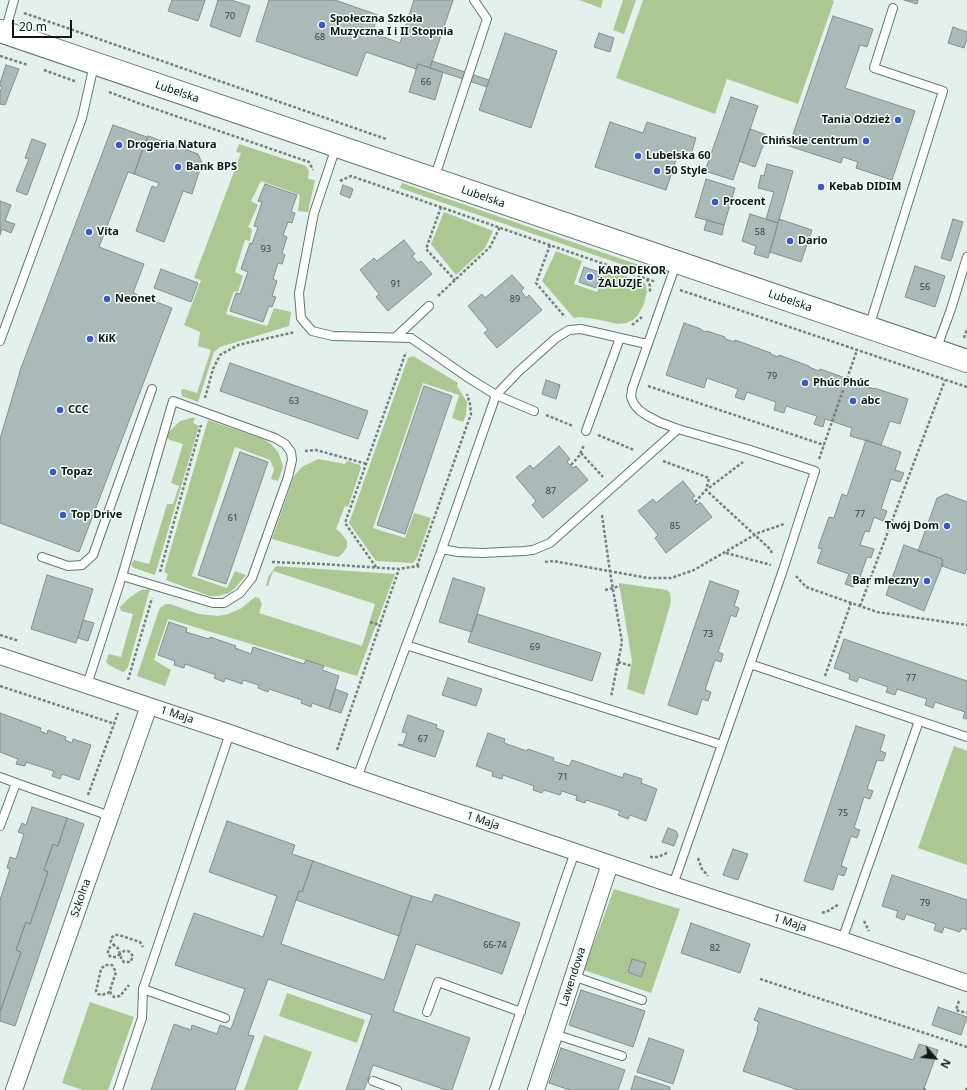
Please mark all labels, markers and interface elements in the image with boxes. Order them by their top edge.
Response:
house number: 70 [225,11,235,21]
scale bar [14,12,74,38]
place label: Społeczna Szkoła Muzyczna I i II Stopnia [330,12,453,38]
text: 20 m [19,18,47,35]
marker: Społeczna Szkoła Muzyczna I i II Stopnia [317,20,327,30]
house number: 68 [315,32,325,42]
house number: 66 [421,77,431,87]
street label: Lubelska [153,78,201,106]
place label: Tania Odzież [822,113,890,127]
marker: Tania Odzież [893,115,903,125]
place label: Chińskie centrum [761,134,858,148]
marker: Chińskie centrum [861,136,871,146]
place label: Drogeria Natura [127,138,217,152]
marker: Drogeria Natura [114,140,124,150]
place label: Lubelska 60 [646,149,710,163]
marker: Lubelska 60 [633,151,643,161]
place label: Bank BPS [186,160,237,174]
marker: Bank BPS [173,162,183,172]
place label: 50 Style [665,164,707,178]
marker: 50 Style [652,166,662,176]
place label: Kebab DIDIM [829,180,901,194]
marker: Kebab DIDIM [816,182,826,192]
street label: Lubelska [459,183,507,211]
place label: Procent [723,195,766,209]
marker: Procent [710,197,720,207]
place label: Vita [97,225,119,239]
marker: Vita [84,227,94,237]
house number: 58 [755,227,765,237]
place label: Dario [798,234,828,248]
marker: Dario [785,236,795,246]
house number: 93 [261,244,271,254]
place label: KARODEKOR ŻALUZJE [598,264,666,290]
marker: KARODEKOR ŻALUZJE [585,272,595,282]
house number: 91 [391,279,401,289]
house number: 56 [920,282,930,292]
street label: Lubelska [766,287,814,315]
place label: Neonet [115,292,156,306]
marker: Neonet [102,294,112,304]
house number: 89 [510,294,520,304]
place label: KiK [98,332,116,346]
marker: KiK [85,334,95,344]
house number: 79 [767,371,777,381]
place label: Phúc Phúc [813,376,869,390]
marker: Phúc Phúc [800,378,810,388]
place label: abc [861,394,880,408]
house number: 63 [289,396,299,406]
marker: abc [848,396,858,406]
place label: CCC [68,403,89,417]
marker: CCC [55,405,65,415]
place label: Topaz [61,465,92,479]
marker: Topaz [48,467,58,477]
house number: 87 [546,486,556,496]
place label: Top Drive [71,508,122,522]
house number: 77 [855,509,865,519]
marker: Top Drive [58,510,68,520]
house number: 61 [228,513,238,523]
place label: Twój Dom [885,519,939,533]
house number: 85 [670,521,680,531]
marker: Twój Dom [942,521,952,531]
place label: Bar mleczny [852,574,919,588]
marker: Bar mleczny [922,576,932,586]
house number: 73 [703,629,713,639]
house number: 69 [530,642,540,652]
house number: 77 [906,673,916,683]
street label: 1 Maja [159,703,195,727]
house number: 67 [418,734,428,744]
house number: 71 [558,772,568,782]
house number: 75 [838,808,848,818]
street label: 1 Maja [465,809,501,833]
street label: Szkolna [68,877,94,919]
house number: 79 [920,898,930,908]
street label: 1 Maja [772,911,808,935]
house number: 66-74 [483,940,507,950]
house number: 82 [710,943,720,953]
street label: Lawendowa [557,946,589,1008]
north arrow [915,1038,955,1078]
text: N [937,1056,955,1071]

